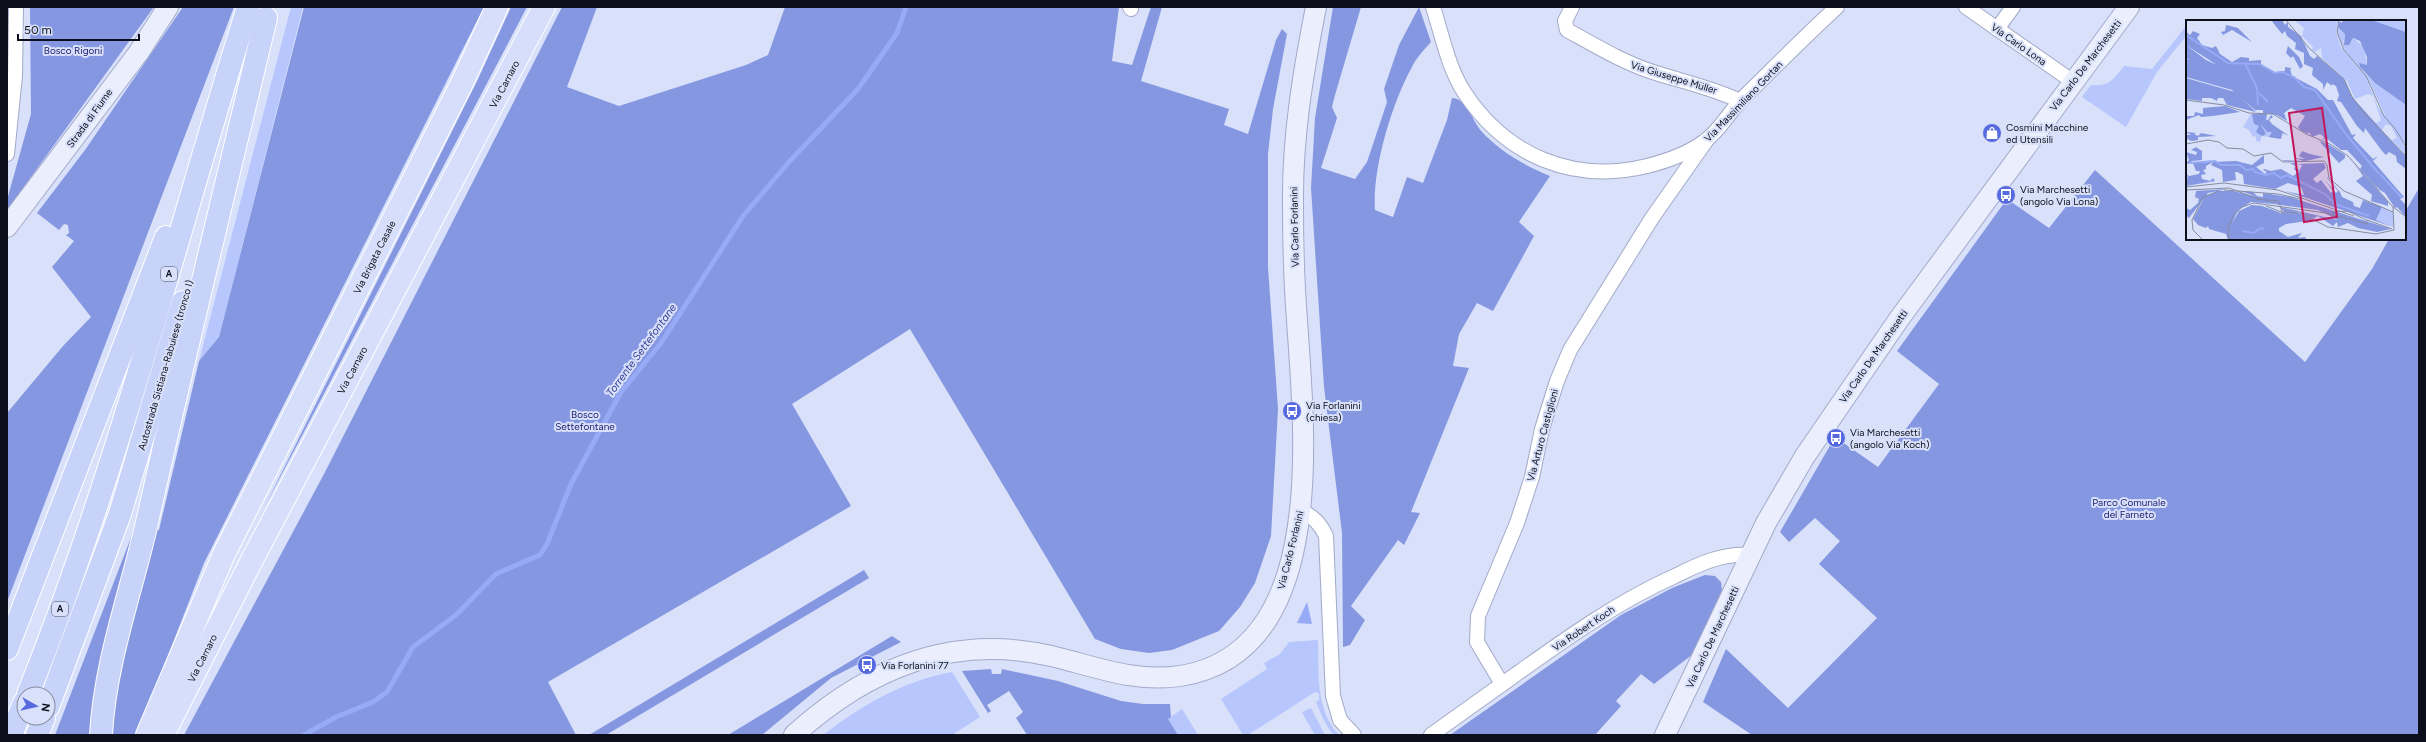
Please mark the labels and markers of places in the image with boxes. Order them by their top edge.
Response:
place label: Cosmini Macchine ed Utensili [2006,121,2089,146]
shop icon: Cosmini Macchine ed Utensili [1981,122,2003,144]
place label: Via Marchesetti (angolo Via Lona) [2020,183,2098,208]
bus stop icon: Via Marchesetti (angolo Via Lona) [1995,184,2017,206]
place label: Via Forlanini (chiesa) [1306,399,1360,424]
bus stop icon: Via Forlanini (chiesa) [1281,400,1303,422]
place label: Via Marchesetti (angolo Via Koch) [1850,426,1929,451]
bus stop icon: Via Marchesetti (angolo Via Koch) [1825,427,1847,449]
bus stop icon: Via Forlanini 77 [856,654,878,676]
place label: Via Forlanini 77 [881,659,949,672]

